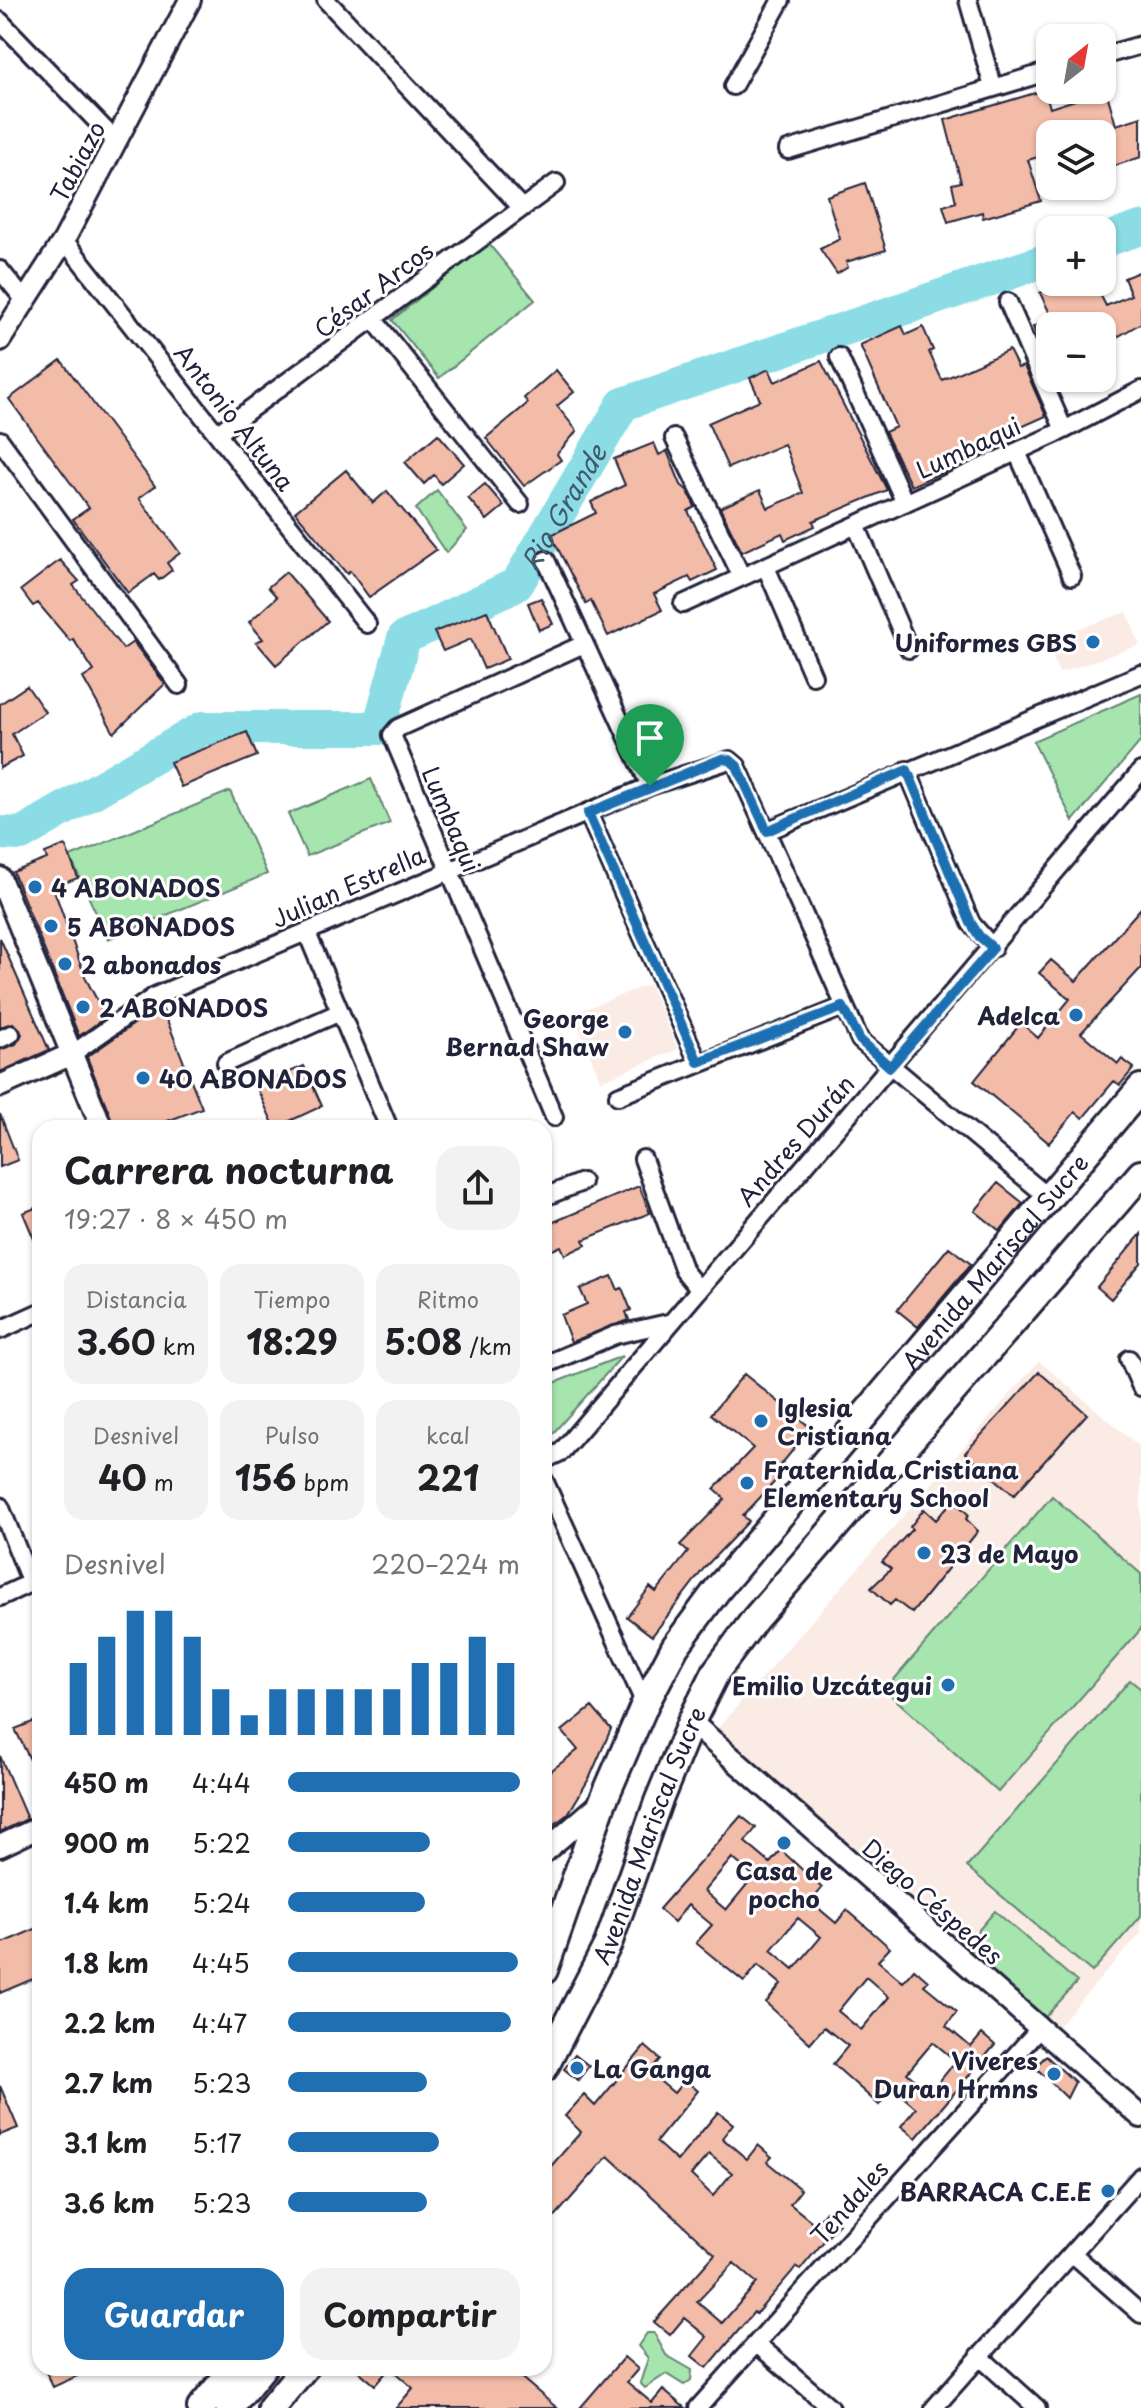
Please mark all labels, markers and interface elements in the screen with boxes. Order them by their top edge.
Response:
north arrow [1036,24,1116,104]
map controls [1036,24,1116,392]
street label: Tabiazo [41,114,113,208]
button: layers [1036,120,1116,200]
button: + [1036,216,1116,296]
street label: César Arcos [306,232,440,346]
button: − [1036,312,1116,392]
street label: Antonio Altuna [166,336,304,498]
street label: Lumbaqui [910,407,1026,487]
water label: Rio Grande [510,435,616,577]
place label: Uniformes GBS [895,624,1077,660]
marker: Uniformes GBS [1084,633,1102,651]
pin [616,704,684,786]
icon: arrive [628,716,672,760]
street label: Lumbaqui [414,760,490,878]
street label: Julian Estrella [265,836,431,936]
place label: 4 ABONADOS [51,869,220,905]
marker: 4 ABONADOS [26,878,44,896]
place label: 5 ABONADOS [67,908,235,944]
marker: 5 ABONADOS [42,917,60,935]
place label: 2 abonados [81,946,221,982]
marker: 2 abonados [56,955,74,973]
place label: 2 ABONADOS [99,989,268,1025]
place label: Adelca [976,997,1061,1033]
marker: 2 ABONADOS [74,998,92,1016]
place label: George Bernad Shaw [445,1000,609,1064]
marker: Adelca [1067,1006,1085,1024]
marker: George Bernad Shaw [616,1023,634,1041]
place label: 40 ABONADOS [159,1060,347,1096]
street label: Andres Durán [728,1066,862,1214]
marker: 40 ABONADOS [134,1069,152,1087]
text: Carrera nocturna [64,1142,394,1196]
button: share [436,1146,520,1230]
street label: Avenida Mariscal Sucre [893,1146,1096,1377]
text: 19:27 · 8 × 450 m [64,1199,288,1238]
text: Distancia [85,1282,187,1315]
text: Tiempo [253,1282,331,1315]
text: Ritmo [417,1282,479,1315]
text: 3.60 [76,1315,155,1367]
text: 18:29 [246,1315,338,1367]
text: 5:08 [384,1315,462,1367]
text: km [155,1329,196,1362]
text: /km [462,1329,512,1362]
place label: Iglesia Cristiana [777,1389,892,1453]
marker: Iglesia Cristiana [752,1412,770,1430]
text: Desnivel [93,1418,179,1451]
text: Pulso [264,1418,320,1451]
text: kcal [426,1418,470,1451]
text: 40 [98,1451,147,1503]
text: 156 [235,1451,296,1503]
text: 221 [417,1451,479,1503]
place label: Fraternida Cristiana Elementary School [763,1451,1019,1515]
text: m [147,1465,174,1498]
text: bpm [296,1465,349,1498]
marker: Fraternida Cristiana Elementary School [738,1474,756,1492]
place label: 23 de Mayo [940,1535,1078,1571]
text: Desnivel [64,1544,165,1583]
text: 220–224 m [371,1544,520,1583]
marker: 23 de Mayo [915,1544,933,1562]
place label: Emilio Uzcátegui [732,1667,932,1703]
marker: Emilio Uzcátegui [939,1676,957,1694]
street label: Avenida Mariscal Sucre [583,1700,714,1970]
text: 450 m [64,1763,149,1802]
text: 4:44 [192,1763,251,1802]
text: 900 m [64,1823,150,1862]
text: 5:22 [192,1823,251,1862]
street label: Diego Céspedes [855,1830,1011,1972]
marker: Casa de pocho [775,1834,793,1852]
place label: Casa de pocho [735,1852,833,1916]
text: 1.4 km [64,1883,149,1922]
text: 5:24 [192,1883,251,1922]
text: 1.8 km [64,1943,149,1982]
text: 4:45 [192,1943,250,1982]
text: 2.2 km [64,2003,155,2042]
text: 4:47 [192,2003,247,2042]
place label: Viveres Duran Hrmns [874,2042,1038,2106]
place label: La Ganga [593,2050,712,2086]
marker: La Ganga [568,2059,586,2077]
text: 2.7 km [64,2063,153,2102]
text: 5:23 [192,2063,251,2102]
marker: Viveres Duran Hrmns [1045,2065,1063,2083]
text: 3.1 km [64,2123,147,2162]
text: 5:17 [192,2123,242,2162]
street label: Tendales [802,2152,896,2252]
place label: BARRACA C.E.E [900,2173,1092,2209]
marker: BARRACA C.E.E [1099,2182,1117,2200]
text: 3.6 km [64,2183,155,2222]
text: 5:23 [192,2183,251,2222]
button: Guardar [64,2268,284,2360]
button: Compartir [300,2268,520,2360]

